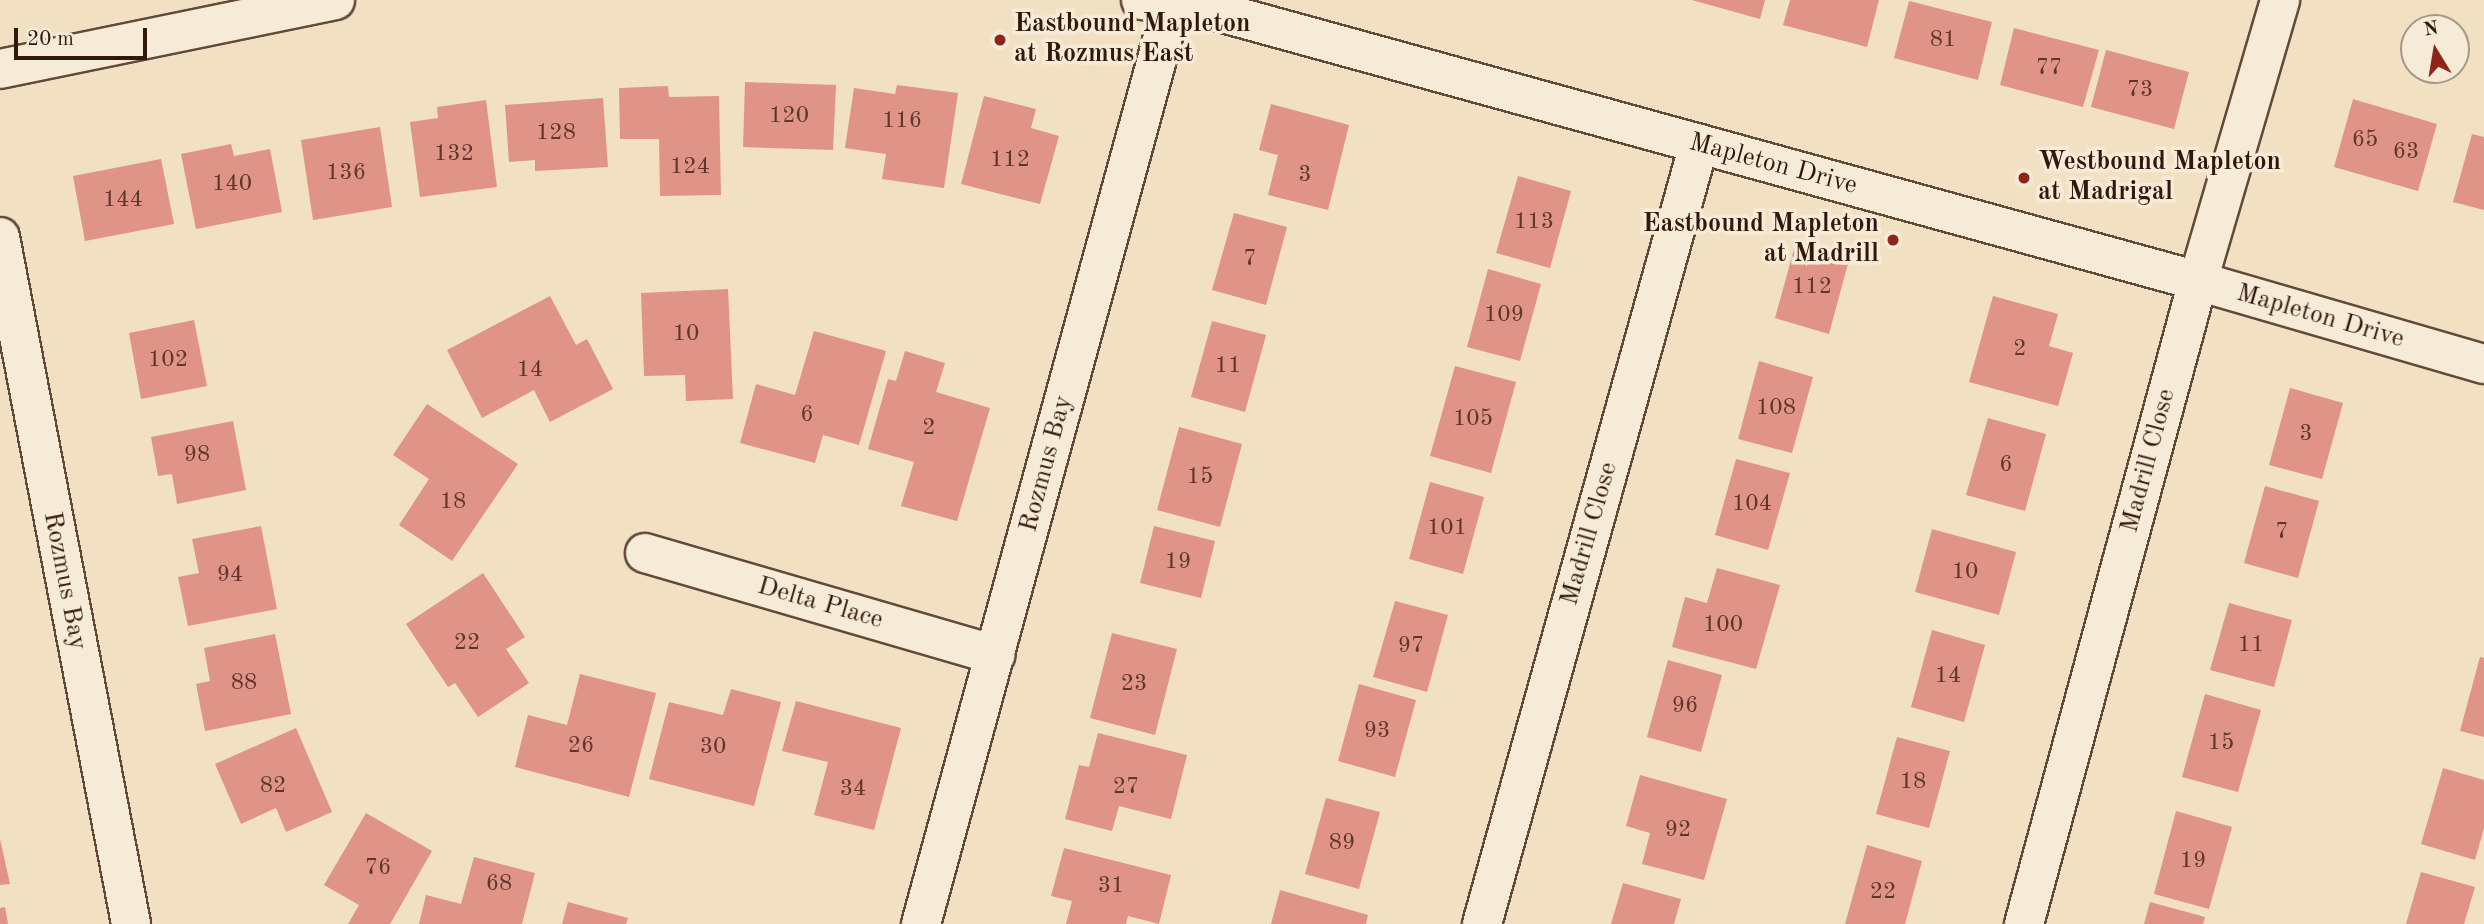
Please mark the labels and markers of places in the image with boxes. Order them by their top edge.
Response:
place label: Eastbound Mapleton at Rozmus East [1014,9,1250,70]
marker: Eastbound Mapleton at Rozmus East [992,32,1008,48]
place label: Westbound Mapleton at Madrigal [2038,147,2281,208]
marker: Westbound Mapleton at Madrigal [2016,170,2032,186]
place label: Eastbound Mapleton at Madrill [1643,209,1879,270]
marker: Eastbound Mapleton at Madrill [1885,232,1901,248]

